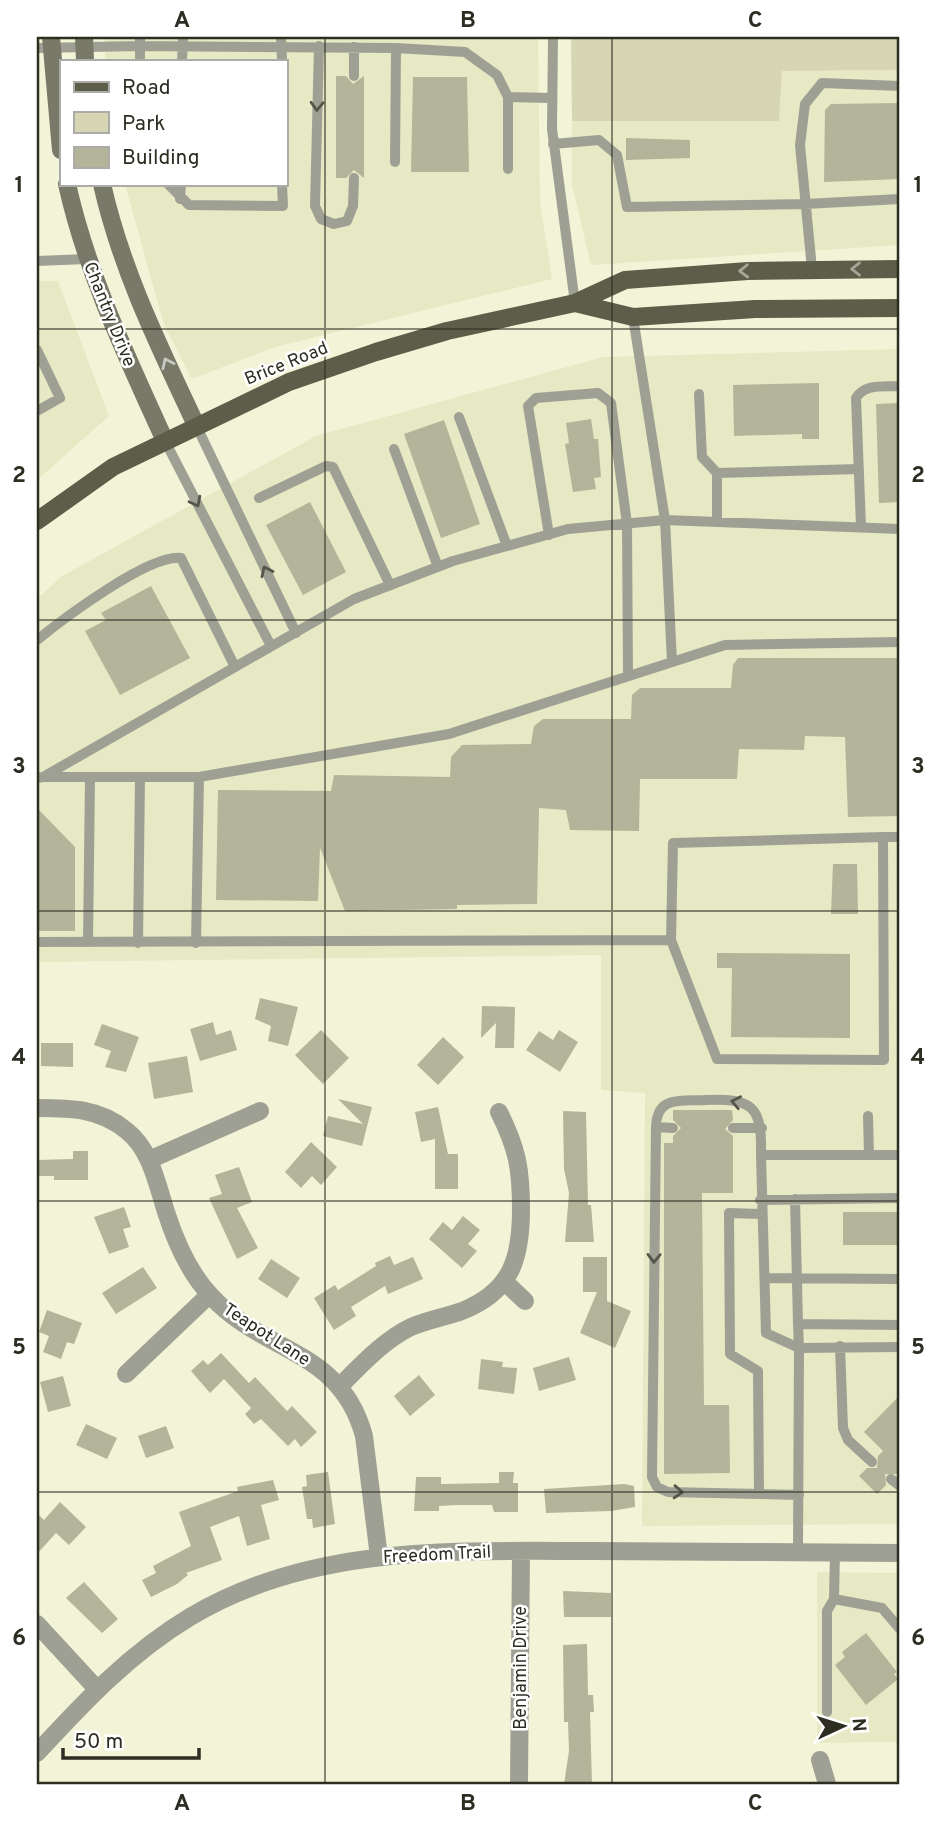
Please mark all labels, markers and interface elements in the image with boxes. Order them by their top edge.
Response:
text: A [174,7,190,36]
text: B [460,7,476,36]
text: C [748,7,762,36]
legend [60,60,287,186]
text: Road [122,75,171,102]
one-way arrow [310,101,325,112]
text: Park [122,111,165,138]
text: Building [122,145,200,172]
text: 1 [14,172,24,201]
text: 1 [913,172,923,201]
street label: Chantry Drive [77,259,140,370]
one-way arrow [851,261,861,277]
one-way arrow [738,264,749,279]
street label: Brice Road [241,337,332,392]
one-way arrow [161,358,175,371]
text: 2 [12,462,26,491]
text: 2 [911,462,925,491]
one-way arrow [188,494,202,507]
one-way arrow [260,566,274,578]
text: 3 [12,753,26,782]
text: 3 [911,753,925,782]
text: 4 [12,1044,26,1073]
text: 4 [911,1044,925,1073]
one-way arrow [730,1095,742,1110]
one-way arrow [646,1253,662,1264]
street label: Teapot Lane [218,1299,314,1372]
text: 5 [12,1334,26,1363]
text: 5 [911,1334,925,1363]
one-way arrow [673,1484,684,1499]
street label: Freedom Trail [382,1541,492,1570]
street label: Benjamin Drive [510,1606,533,1730]
text: 6 [12,1625,26,1654]
text: 6 [911,1625,925,1654]
north arrow [808,1692,878,1762]
scale bar [63,1716,200,1760]
text: N [846,1717,870,1733]
text: 50 m [74,1729,123,1756]
text: A [174,1790,190,1819]
text: B [460,1790,476,1819]
text: C [748,1790,762,1819]

